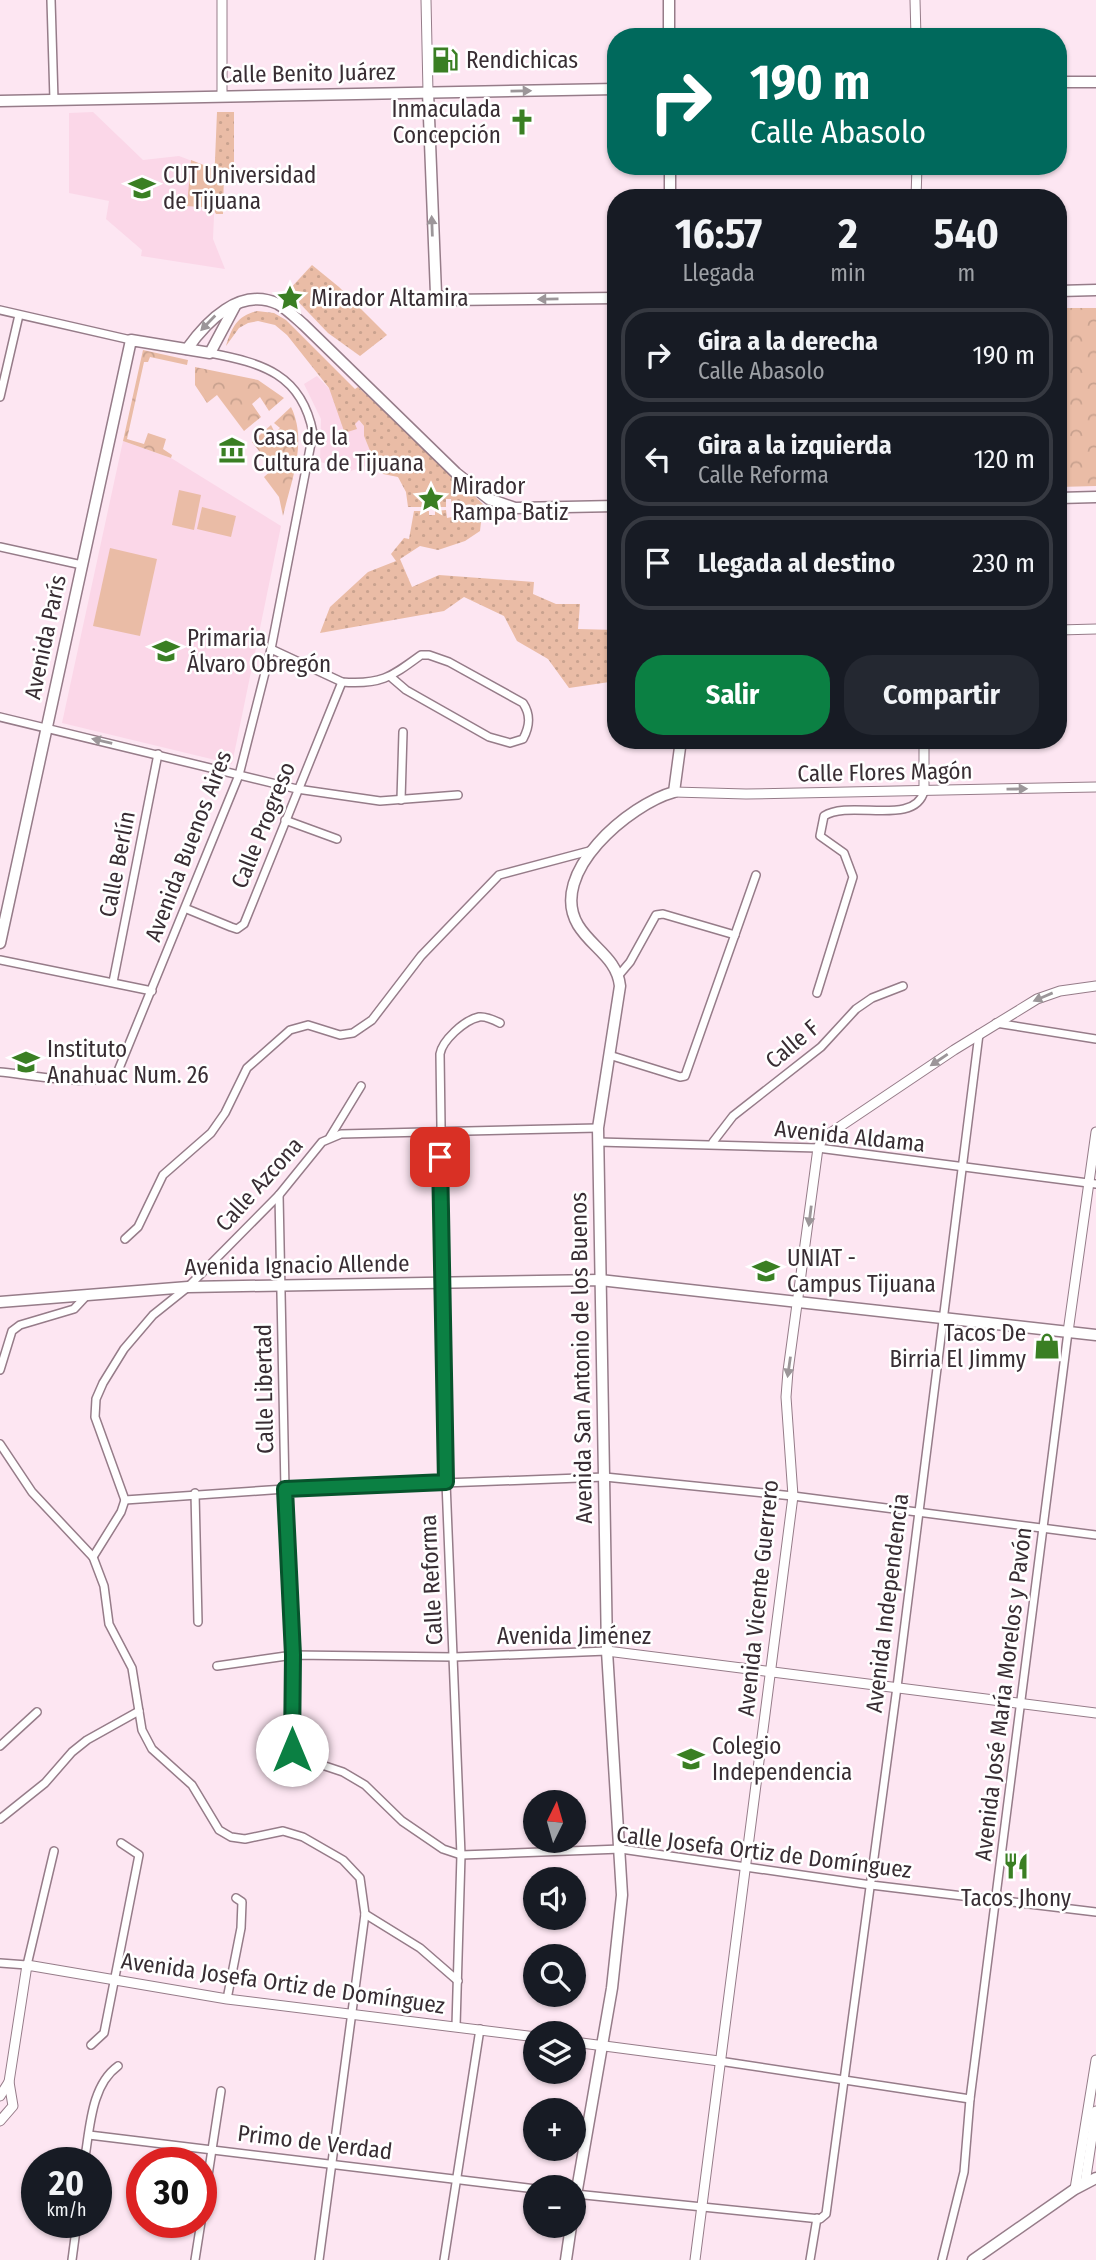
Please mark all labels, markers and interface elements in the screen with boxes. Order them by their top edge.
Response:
fuel station icon: Rendichicas [430,45,460,75]
place label: Rendichicas [466,46,578,74]
text: 190 m [750,53,870,112]
icon: right [635,56,726,147]
street label: Calle Benito Juárez [220,57,396,89]
one-way arrow [510,85,532,96]
place label: Inmaculada Concepción [391,95,501,149]
church icon: Inmaculada Concepción [507,107,537,137]
text: Calle Abasolo [750,113,926,151]
place label: CUT Universidad de Tijuana [163,161,316,215]
school or university icon: CUT Universidad de Tijuana [127,173,157,203]
text: 16:57 [675,209,762,259]
text: 2 [838,209,858,259]
text: 540 [934,209,999,259]
one-way arrow [426,215,437,237]
text: Llegada [682,259,755,287]
text: min [830,259,866,287]
text: m [958,259,975,287]
place icon: Mirador Altamira [275,283,305,313]
place label: Mirador Altamira [311,284,468,312]
one-way arrow [537,293,559,305]
one-way arrow [200,314,216,331]
text: Gira a la derecha [698,326,878,357]
icon: right [639,336,677,374]
text: 190 m [973,340,1035,371]
text: Calle Abasolo [698,357,825,385]
place label: Casa de la Cultura de Tijuana [253,423,424,477]
text: Gira a la izquierda [698,430,892,461]
museum icon: Casa de la Cultura de Tijuana [217,435,247,465]
icon: left [639,440,677,478]
text: 120 m [974,444,1035,475]
text: Calle Reforma [698,461,829,489]
place label: Mirador Rampa Batiz [452,472,568,526]
place icon: Mirador Rampa Batiz [416,484,446,514]
icon: arrive [639,544,677,582]
text: Llegada al destino [698,548,895,579]
text: 230 m [972,548,1035,579]
street label: Avenida París [18,572,72,702]
place label: Primaria Álvaro Obregón [187,624,331,678]
school or university icon: Primaria Álvaro Obregón [151,636,181,666]
button: Salir [635,655,830,735]
button: Compartir [844,655,1039,735]
one-way arrow [91,735,113,746]
street label: Avenida Buenos Aires [139,746,237,945]
street label: Calle Flores Magón [797,756,973,788]
street label: Calle Progreso [225,758,301,892]
one-way arrow [1006,783,1028,795]
street label: Calle Berlín [93,809,141,919]
one-way arrow [1033,992,1054,1003]
street label: Calle F [759,1014,825,1074]
place label: Instituto Anahuac Num. 26 [47,1035,209,1089]
school or university icon: Instituto Anahuac Num. 26 [11,1047,41,1077]
one-way arrow [930,1053,948,1067]
street label: Avenida Aldama [773,1114,927,1158]
pin [410,1127,470,1187]
street label: Calle Azcona [209,1131,309,1237]
icon: arrive [421,1138,459,1176]
street label: Avenida San Antonio de los Buenos [564,1192,598,1524]
one-way arrow [804,1205,815,1227]
place label: UNIAT - Campus Tijuana [787,1244,936,1298]
street label: Avenida Ignacio Allende [184,1249,410,1281]
school or university icon: UNIAT - Campus Tijuana [751,1256,781,1286]
place label: Tacos De Birria El Jimmy [889,1319,1027,1373]
street label: Calle Libertad [249,1324,279,1454]
shop icon: Tacos De Birria El Jimmy [1032,1331,1062,1361]
one-way arrow [783,1356,794,1378]
street label: Avenida Vicente Guerrero [732,1478,784,1718]
street label: Avenida Independencia [860,1492,914,1714]
street label: Calle Reforma [414,1514,448,1646]
street label: Avenida José María Morelos y Pavón [969,1526,1037,1862]
street label: Avenida Jiménez [497,1622,651,1650]
position arrow [255,1713,329,1787]
place label: Colegio Independencia [712,1732,852,1786]
school or university icon: Colegio Independencia [676,1744,706,1774]
north arrow [523,1790,586,1853]
map controls [523,1790,586,2238]
street label: Calle Josefa Ortiz de Domínguez [615,1820,913,1884]
restaurant icon: Tacos Jhony [1001,1851,1031,1881]
button: sound [523,1867,586,1930]
place label: Tacos Jhony [961,1884,1072,1912]
button: search [523,1944,586,2007]
street label: Avenida Josefa Ortiz de Domínguez [119,1946,447,2020]
button: layers [523,2021,586,2084]
button: + [523,2098,586,2161]
street label: Primo de Verdad [236,2119,394,2165]
speed limit sign: 30 [126,2147,217,2238]
text: 20 [49,2162,84,2204]
button: − [523,2175,586,2238]
text: km/h [46,2199,87,2221]

